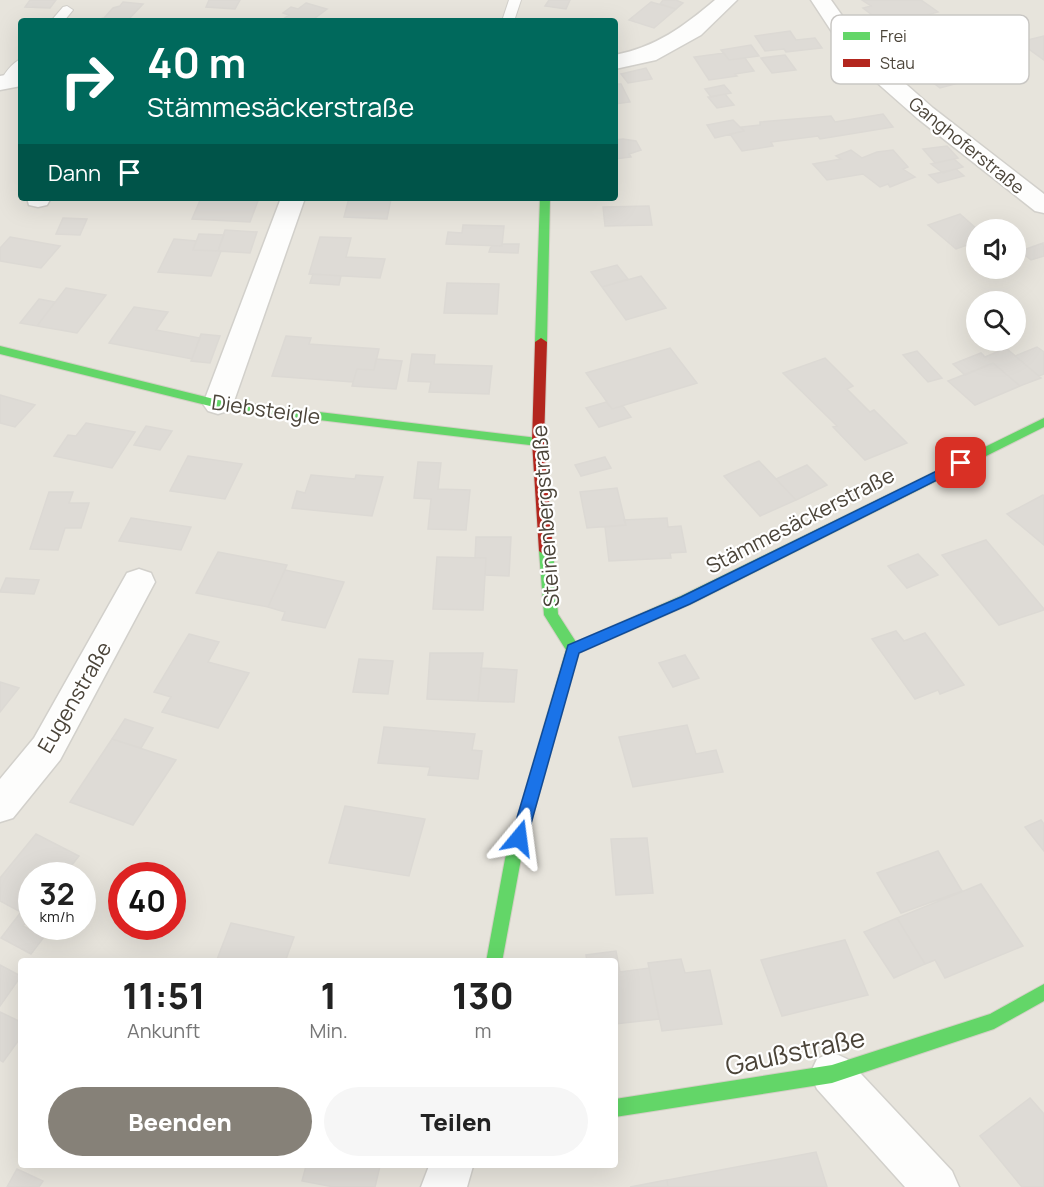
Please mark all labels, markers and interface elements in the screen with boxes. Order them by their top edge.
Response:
legend [831,15,1029,84]
text: Frei [880,25,907,47]
text: 40 m [147,33,246,91]
icon: right [48,42,126,120]
text: Stau [880,52,915,74]
text: Stämmesäckerstraße [147,88,414,125]
street label: Ganghoferstraße [904,91,1030,199]
icon: arrive [113,156,146,189]
text: Dann [48,158,101,188]
map controls [966,219,1026,351]
button: sound [966,219,1026,279]
button: search [966,291,1026,351]
street label: Diebsteigle [210,388,322,430]
street label: Steinenbergstraße [525,424,565,608]
pin [935,437,986,488]
icon: arrive [944,446,977,479]
street label: Stämmesäckerstraße [701,460,899,580]
street label: Eugenstraße [31,636,117,758]
position arrow [487,806,551,870]
speed limit sign: 40 [108,862,186,940]
text: 32 [39,873,75,914]
text: km/h [40,906,74,927]
text: 11:51 [122,971,205,1020]
text: 1 [320,971,337,1020]
text: 130 [452,971,514,1020]
text: Ankunft [127,1017,200,1044]
text: Min. [309,1017,348,1044]
text: m [474,1017,491,1044]
street label: Gaußstraße [722,1019,868,1083]
button: Beenden [48,1087,312,1156]
button: Teilen [324,1087,588,1156]

